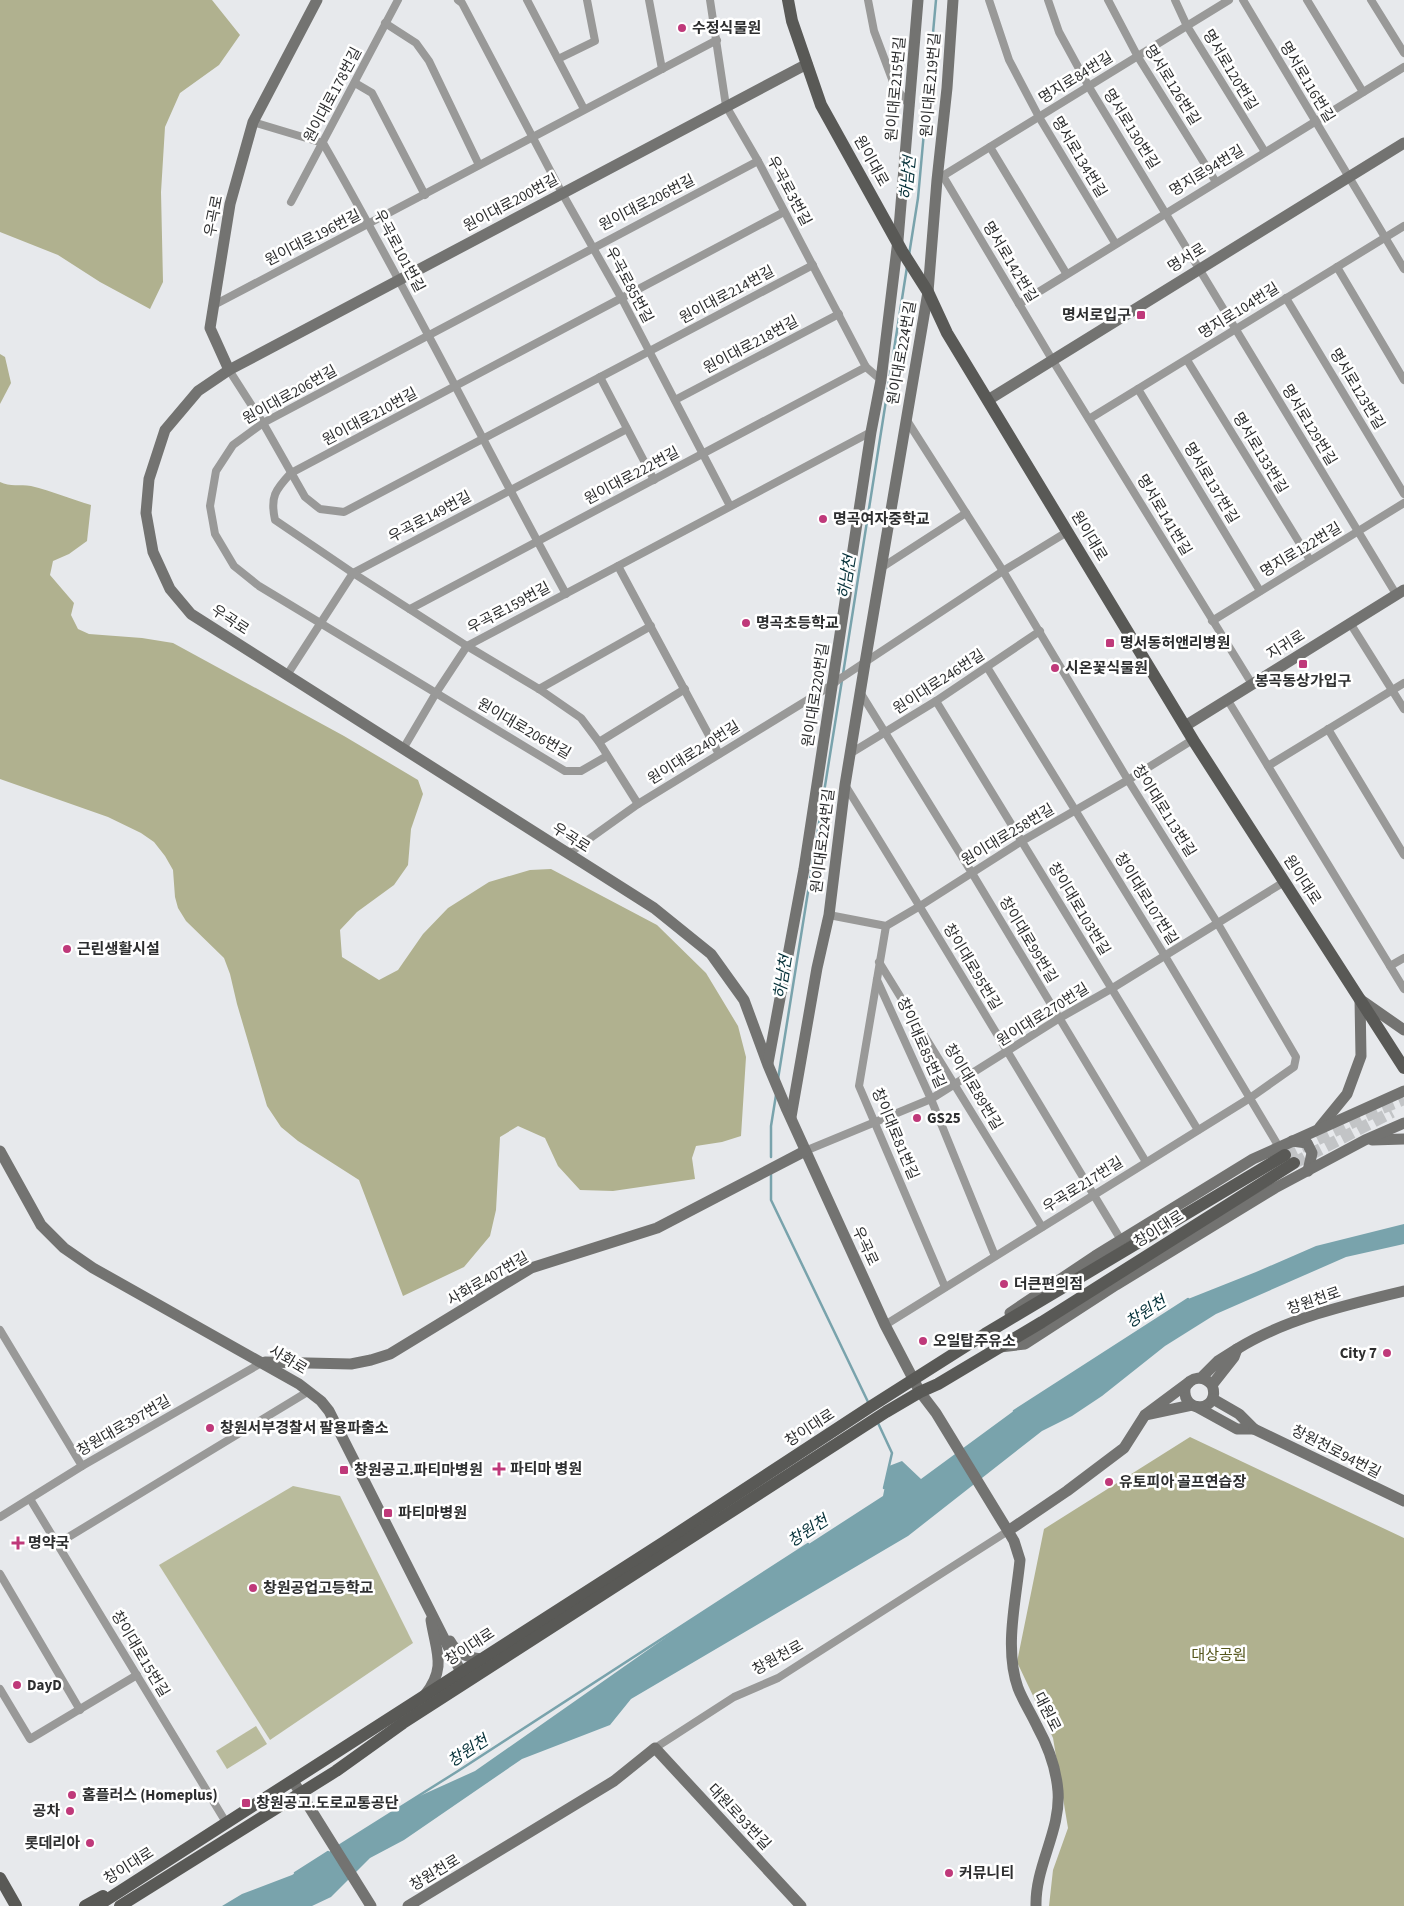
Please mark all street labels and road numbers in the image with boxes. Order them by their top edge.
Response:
street label: 명서로120번길 [1197,25,1263,115]
street label: 원이대로219번길 [916,32,946,138]
street label: 원이대로215번길 [881,36,911,142]
street label: 명서로116번길 [1274,37,1340,127]
street label: 명서로126번길 [1139,41,1205,129]
street label: 원이대로178번길 [299,44,367,146]
street label: 명지로84번길 [1035,47,1117,109]
street label: 명서로130번길 [1098,85,1164,173]
street label: 명서로134번길 [1046,112,1112,202]
street label: 원이대로 [848,132,894,190]
street label: 명지로94번길 [1166,140,1248,202]
street label: 우곡로3번길 [762,152,816,230]
street label: 원이대로200번길 [460,169,562,237]
street label: 원이대로206번길 [595,170,699,236]
street label: 우곡로 [200,194,228,238]
street label: 원이대로196번길 [261,205,365,271]
street label: 우곡로101번길 [368,206,430,296]
street label: 명서로142번길 [977,217,1043,307]
street label: 명서로 [1164,238,1210,278]
street label: 우곡로85번길 [600,243,658,327]
street label: 원이대로214번길 [676,261,778,329]
street label: 명지로104번길 [1195,278,1283,344]
street label: 원이대로224번길 [883,299,921,407]
street label: 원이대로218번길 [700,311,802,379]
street label: 명서로123번길 [1324,344,1390,434]
street label: 원이대로206번길 [239,360,341,430]
street label: 명서로129번길 [1276,380,1342,470]
street label: 원이대로210번길 [319,383,421,451]
street label: 명서로133번길 [1227,408,1293,498]
street label: 명서로137번길 [1178,438,1244,528]
street label: 원이대로222번길 [581,442,683,510]
street label: 명서로141번길 [1131,470,1197,560]
street label: 우곡로149번길 [385,486,475,548]
street label: 원이대로 [1066,507,1112,565]
street label: 명지로122번길 [1256,517,1346,583]
street label: 우곡로159번길 [464,577,554,639]
street label: 우곡로 [207,600,253,640]
street label: 지귀로 [1263,625,1309,665]
street label: 원이대로220번길 [797,641,835,749]
street label: 원이대로246번길 [889,645,989,719]
street label: 원이대로206번길 [473,694,575,764]
street label: 원이대로240번길 [644,716,744,790]
street label: 창이대로113번길 [1127,761,1201,861]
street label: 원이대로224번길 [806,788,840,894]
street label: 원이대로258번길 [958,799,1058,871]
street label: 우곡로 [548,818,594,858]
street label: 창이대로107번길 [1109,849,1183,949]
street label: 원이대로 [1278,851,1326,909]
street label: 창이대로103번길 [1043,859,1115,959]
street label: 창이대로99번길 [994,893,1062,987]
street label: 창이대로95번길 [938,920,1006,1014]
street label: 원이대로270번길 [993,978,1093,1052]
street label: 창이대로85번길 [892,994,950,1092]
street label: 창이대로89번길 [939,1040,1007,1134]
street label: 창이대로81번길 [866,1085,924,1183]
street label: 우곡로217번길 [1039,1152,1127,1218]
street label: 창이대로 [1130,1205,1188,1253]
street label: 우곡로 [847,1223,883,1269]
street label: 사화로407번길 [443,1247,533,1311]
street label: 창원천로 [1284,1282,1344,1320]
street label: 사화로 [265,1340,311,1380]
street label: 창원대로397번길 [73,1391,175,1461]
street label: 창이대로 [781,1404,839,1452]
street label: 창원천로94번길 [1288,1420,1384,1484]
street label: 창이대로15번길 [106,1607,174,1701]
street label: 창이대로 [441,1623,499,1671]
street label: 창원천로 [749,1635,807,1681]
street label: 대원로 [1028,1689,1066,1735]
street label: 대원로93번길 [703,1779,775,1855]
street label: 창이대로 [100,1842,158,1890]
street label: 창원천로 [406,1850,464,1896]

